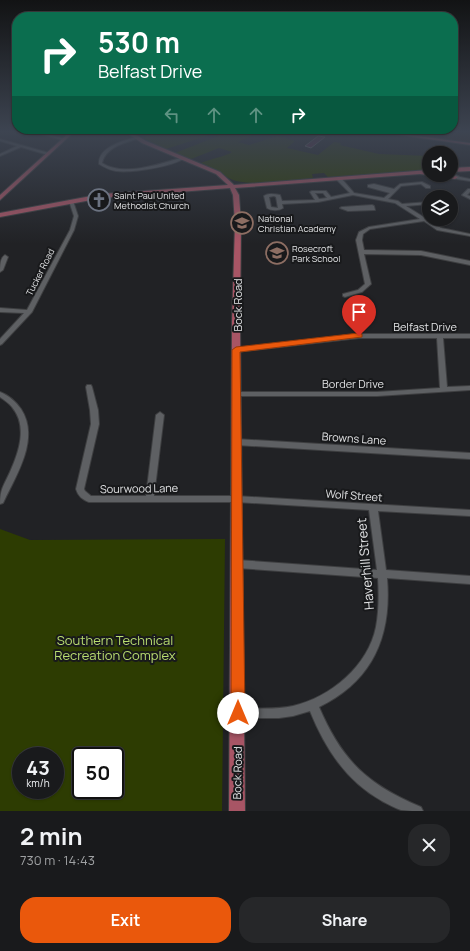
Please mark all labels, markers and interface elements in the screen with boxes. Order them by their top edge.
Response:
text: 530 m [98,23,180,61]
icon: right [32,28,84,80]
text: Belfast Drive [98,59,202,83]
icon: left [161,104,183,126]
icon: ahead [203,104,225,126]
icon: ahead [245,104,267,126]
icon: right [287,104,309,126]
map controls [422,146,458,226]
button: sound [422,146,458,182]
church icon: Saint Paul United Methodist Church [86,187,112,213]
place label: Saint Paul United Methodist Church [114,189,189,212]
button: layers [422,190,458,226]
school or university icon: National Christian Academy [229,210,255,236]
place label: National Christian Academy [258,212,336,235]
school or university icon: Rosecroft Park School [264,240,290,266]
place label: Rosecroft Park School [292,242,340,265]
street label: Tucker Road [23,246,57,298]
street label: Bock Road [230,278,245,332]
pin [342,295,376,336]
icon: arrive [348,301,370,323]
street label: Belfast Drive [393,319,457,334]
street label: Border Drive [322,376,385,391]
street label: Browns Lane [321,428,387,448]
street label: Sourwood Lane [100,480,179,496]
street label: Wolf Street [325,486,383,504]
street label: Haverhill Street [352,517,378,611]
park label: Southern Technical Recreation Complex [54,631,176,664]
position arrow [217,692,259,734]
street label: Bock Road [229,746,245,800]
speed limit sign: 50 [72,747,124,799]
text: 43 [26,754,50,781]
text: km/h [26,776,50,790]
text: 2 min [20,819,82,852]
button: close [408,824,450,866]
text: 730 m · 14:43 [20,851,95,869]
button: Exit [20,897,231,943]
button: Share [239,897,450,943]

